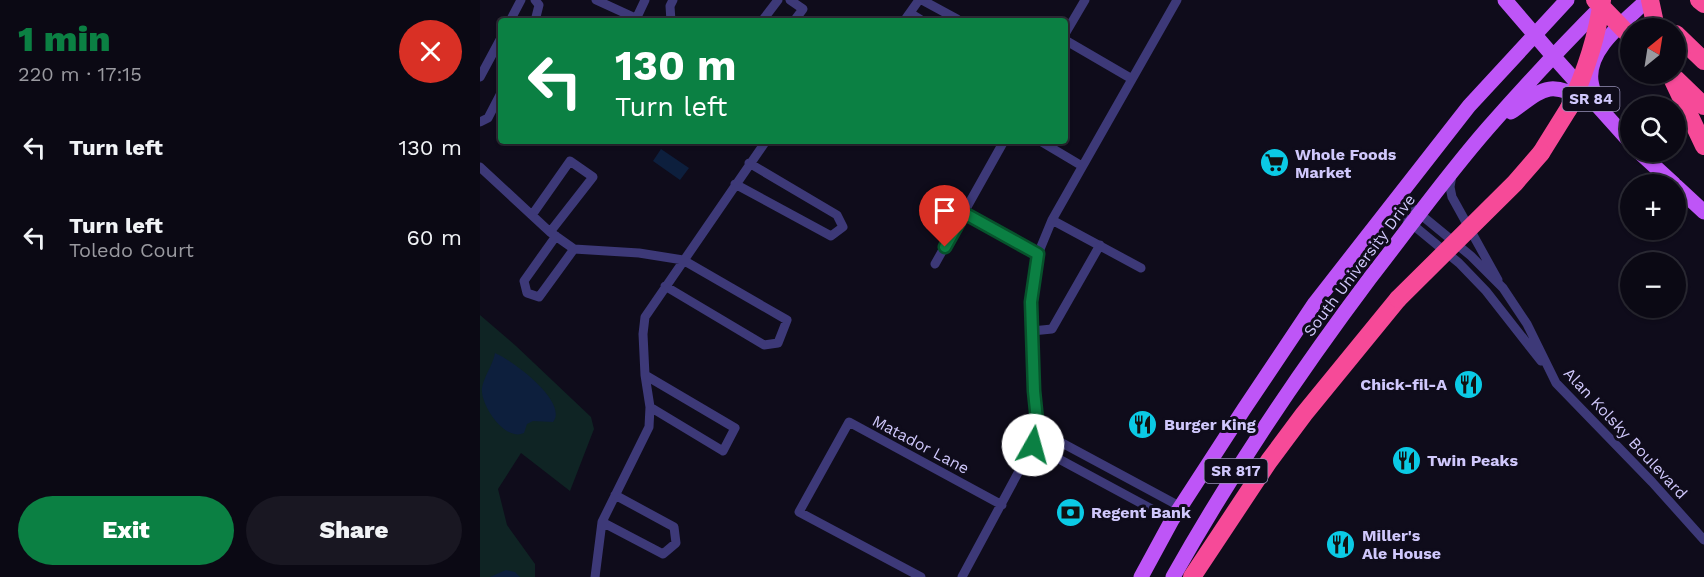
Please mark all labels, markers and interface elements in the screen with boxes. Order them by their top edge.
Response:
text: 1 min [18,18,111,60]
north arrow [1620,18,1686,84]
map controls [1620,18,1686,318]
button: close [399,20,462,83]
text: 130 m [615,41,737,90]
icon: left [516,42,594,120]
text: 220 m · 17:15 [18,62,142,86]
road number: SR 84 [1562,87,1620,111]
text: Turn left [615,91,727,123]
button: search [1620,96,1686,162]
icon: left [18,131,51,164]
text: Turn left [69,135,163,160]
text: 130 m [398,135,462,160]
place label: Whole Foods Market [1295,145,1397,182]
supermarket icon: Whole Foods Market [1258,147,1290,179]
button: + [1620,174,1686,240]
pin [919,185,970,247]
street label: South University Drive [1300,190,1419,340]
icon: arrive [928,194,961,227]
text: Turn left [69,213,163,238]
icon: left [18,221,51,254]
text: 60 m [406,225,462,250]
text: Toledo Court [69,238,194,262]
button: − [1620,252,1686,318]
street label: Alan Kolsky Boulevard [1560,364,1691,503]
restaurant icon: Chick-fil-A [1452,368,1484,400]
place label: Chick-fil-A [1360,375,1447,394]
restaurant icon: Burger King [1127,408,1159,440]
street label: Matador Lane [869,411,972,478]
position arrow [1001,413,1065,477]
place label: Burger King [1164,415,1256,434]
restaurant icon: Twin Peaks [1390,444,1422,476]
place label: Twin Peaks [1427,451,1518,470]
road number: SR 817 [1204,459,1268,483]
button: Exit [18,496,234,565]
button: Share [246,496,462,565]
bank icon: Regent Bank [1054,496,1086,528]
place label: Regent Bank [1091,503,1191,522]
place label: Miller's Ale House [1362,526,1441,563]
restaurant icon: Miller's Ale House [1325,528,1357,560]

